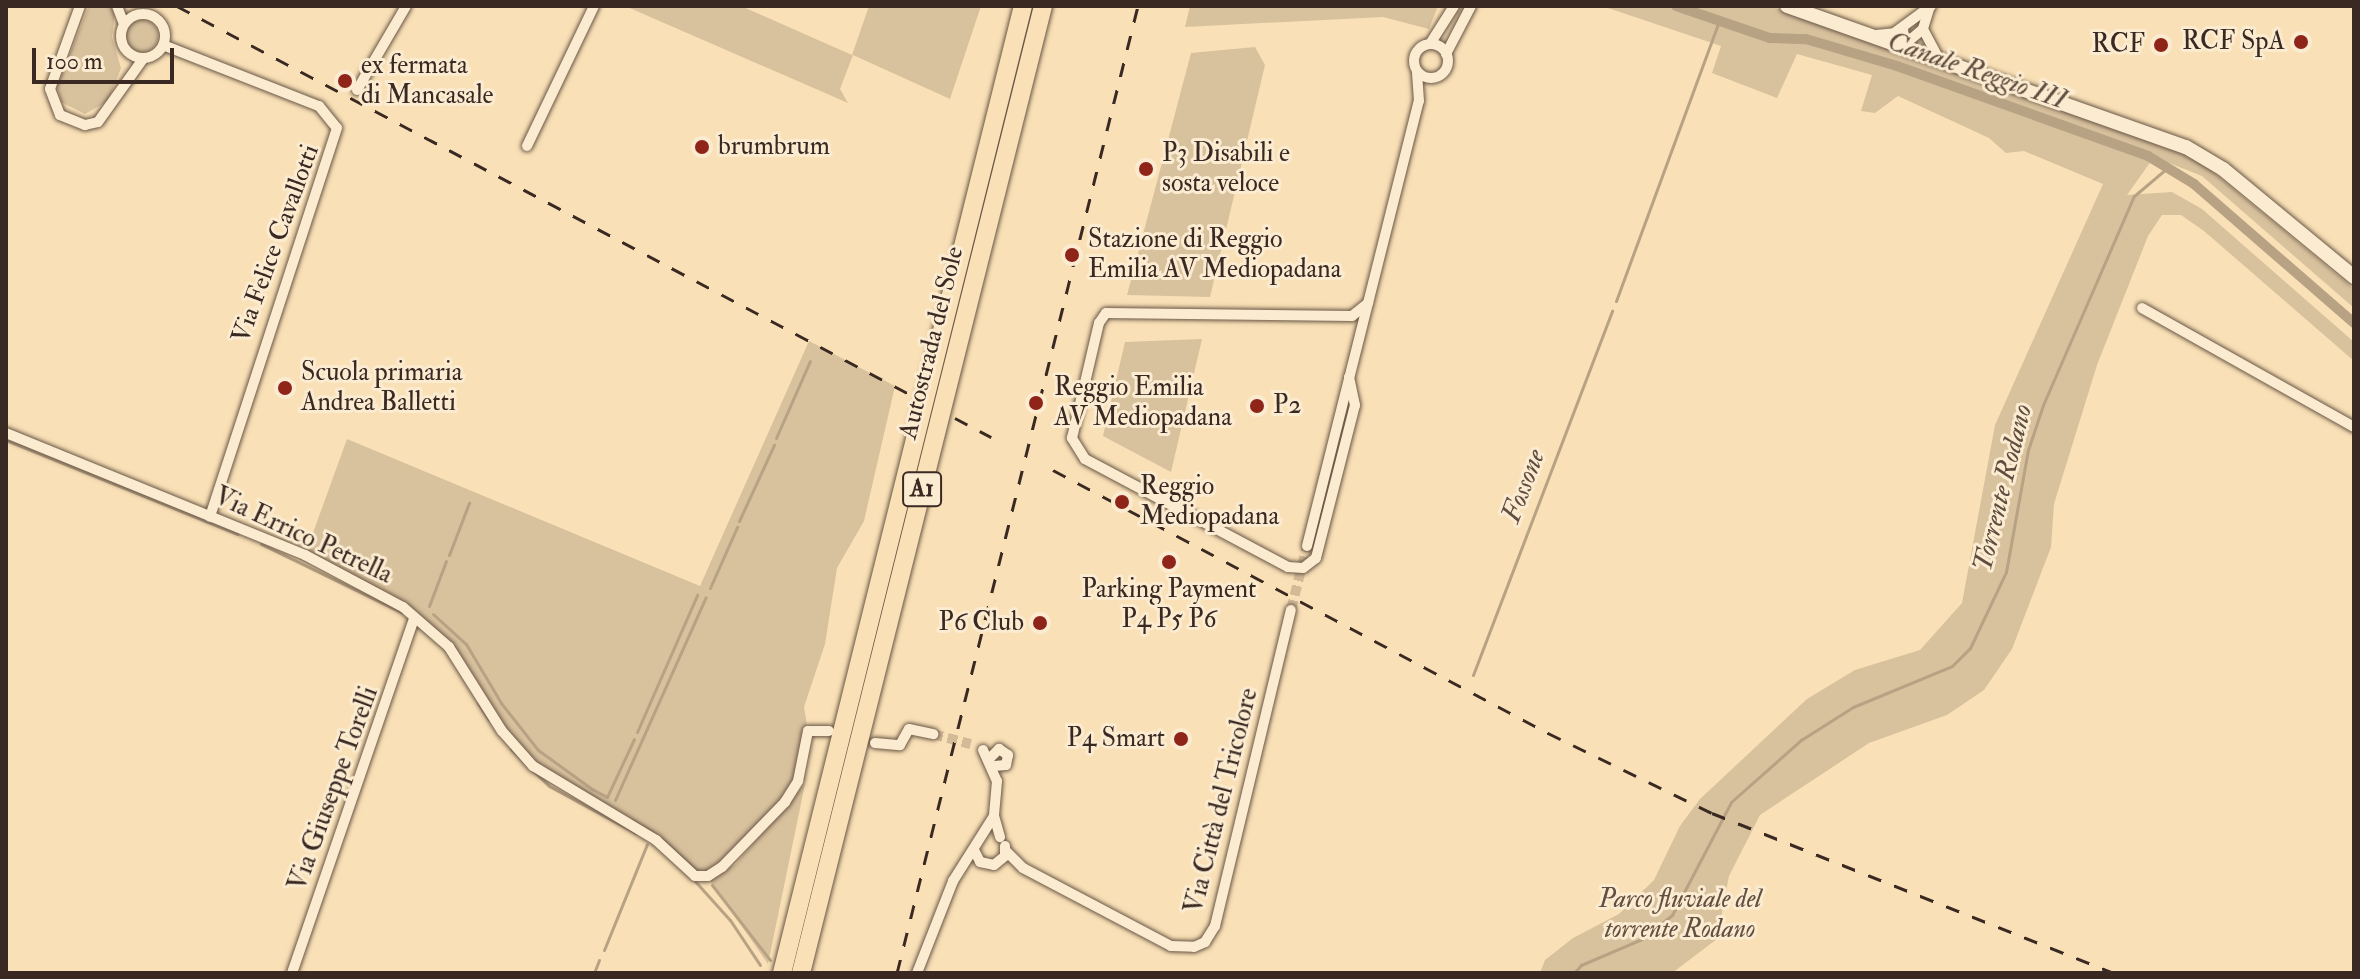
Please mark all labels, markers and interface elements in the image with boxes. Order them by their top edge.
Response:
water label: Canale Reggio III [1883,25,2071,117]
place label: RCF SpA [2182,26,2285,58]
place label: RCF [2092,29,2145,61]
scale bar [36,32,178,82]
marker: RCF SpA [2292,33,2310,51]
marker: RCF [2152,36,2170,54]
text: 100 m [46,46,103,77]
place label: ex fermata di Mancasale [361,50,493,112]
marker: ex fermata di Mancasale [336,72,354,90]
place label: brumbrum [718,131,830,163]
marker: brumbrum [693,138,711,156]
place label: P3 Disabili e sosta veloce [1162,138,1290,200]
street label: Via Felice Cavallotti [226,141,326,347]
marker: P3 Disabili e sosta veloce [1137,160,1155,178]
place label: Stazione di Reggio Emilia AV Mediopadana [1088,224,1341,286]
street label: Autostrada del Sole [893,243,971,443]
marker: Stazione di Reggio Emilia AV Mediopadana [1063,246,1081,264]
place label: Scuola primaria Andrea Balletti [301,357,462,418]
place label: Reggio Emilia AV Mediopadana [1054,372,1232,434]
marker: Scuola primaria Andrea Balletti [276,379,294,397]
place label: P2 [1273,390,1301,422]
marker: Reggio Emilia AV Mediopadana [1025,392,1047,414]
marker: P2 [1248,397,1266,415]
water label: Torrente Rodano [1966,401,2040,575]
water label: Fossone [1495,445,1553,527]
road number: A1 [902,469,942,509]
place label: Reggio Mediopadana [1140,471,1279,532]
street label: Via Errico Petrella [209,481,397,591]
marker: Reggio Mediopadana [1111,491,1133,513]
marker: Parking Payment P4 P5 P6 [1160,553,1178,571]
place label: Parking Payment P4 P5 P6 [1081,574,1257,636]
place label: P6 Club [938,607,1024,639]
marker: P6 Club [1031,614,1049,632]
street label: Via Giuseppe Torelli [283,683,385,895]
street label: Via Città del Tricolore [1179,685,1265,917]
place label: P4 Smart [1067,723,1165,755]
marker: P4 Smart [1172,730,1190,748]
park label: Parco fluviale del torrente Rodano [1599,884,1761,946]

